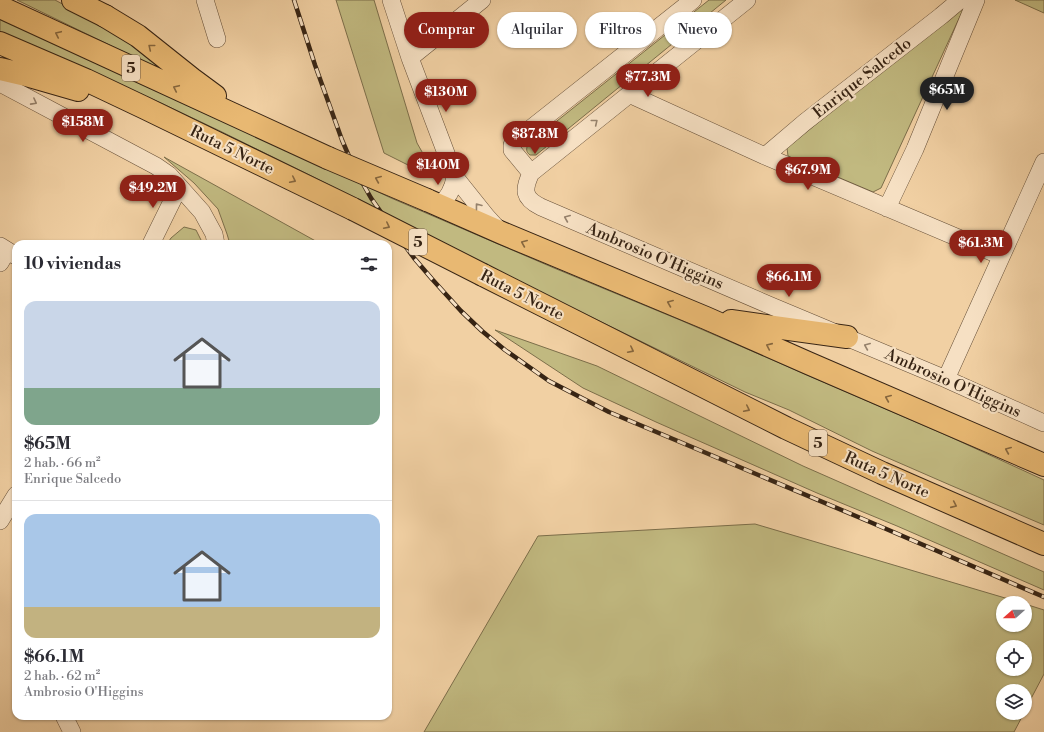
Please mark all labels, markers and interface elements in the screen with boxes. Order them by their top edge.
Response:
chip: Comprar [404,12,489,48]
chip: Alquilar [497,12,577,48]
chip: Filtros [585,12,656,48]
chip: Nuevo [664,12,732,48]
one-way arrow [54,31,62,39]
street label: Enrique Salcedo [809,33,915,123]
one-way arrow [149,45,156,52]
road number: 5 [122,55,140,81]
pin: $77.3M [615,64,681,98]
text: $77.3M [625,69,671,85]
pin: $65M [923,77,971,111]
pin: $130M [418,79,474,113]
text: $65M [929,82,965,98]
text: $130M [424,84,468,100]
one-way arrow [172,85,180,93]
one-way arrow [30,97,38,104]
pin: $158M [55,109,111,143]
text: $158M [62,114,104,130]
one-way arrow [590,120,597,127]
street label: Ruta 5 Norte [187,121,277,179]
pin: $87.8M [502,121,568,155]
text: $87.8M [512,126,558,142]
pin: $140M [410,152,466,186]
text: $140M [416,157,460,173]
pin: $67.9M [775,157,841,191]
text: $67.9M [785,162,831,178]
pin: $49.2M [120,175,186,209]
one-way arrow [289,175,297,183]
one-way arrow [374,176,381,184]
text: $49.2M [129,180,177,196]
one-way arrow [476,204,483,211]
one-way arrow [564,215,571,223]
street label: Ambrosio O'Higgins [583,218,727,294]
one-way arrow [383,221,391,229]
road number: 5 [409,229,427,255]
pin: $61.3M [948,230,1014,264]
text: $61.3M [958,235,1004,251]
one-way arrow [521,239,528,247]
text: 10 viviendas [24,253,121,275]
icon: filters [358,253,380,275]
pin: $66.1M [756,264,822,298]
street label: Ruta 5 Norte [477,265,567,325]
text: $66.1M [766,269,812,285]
one-way arrow [667,300,675,308]
icon: home [166,327,238,399]
one-way arrow [766,343,774,351]
one-way arrow [864,343,872,351]
street label: Ambrosio O'Higgins [881,344,1024,422]
one-way arrow [627,345,634,353]
one-way arrow [885,394,892,402]
one-way arrow [743,404,750,412]
road number: 5 [809,430,827,456]
text: $65M [24,433,71,455]
one-way arrow [1004,446,1011,454]
street label: Ruta 5 Norte [841,447,933,503]
text: 2 hab. · 66 m² [24,455,101,471]
text: Enrique Salcedo [24,471,121,487]
one-way arrow [950,501,957,509]
icon: home [166,540,238,612]
north arrow [996,596,1032,632]
map controls [996,596,1032,720]
button: locate [996,640,1032,676]
text: $66.1M [24,646,84,668]
text: 2 hab. · 62 m² [24,668,100,684]
text: Ambrosio O'Higgins [24,684,143,700]
button: layers [996,684,1032,720]

